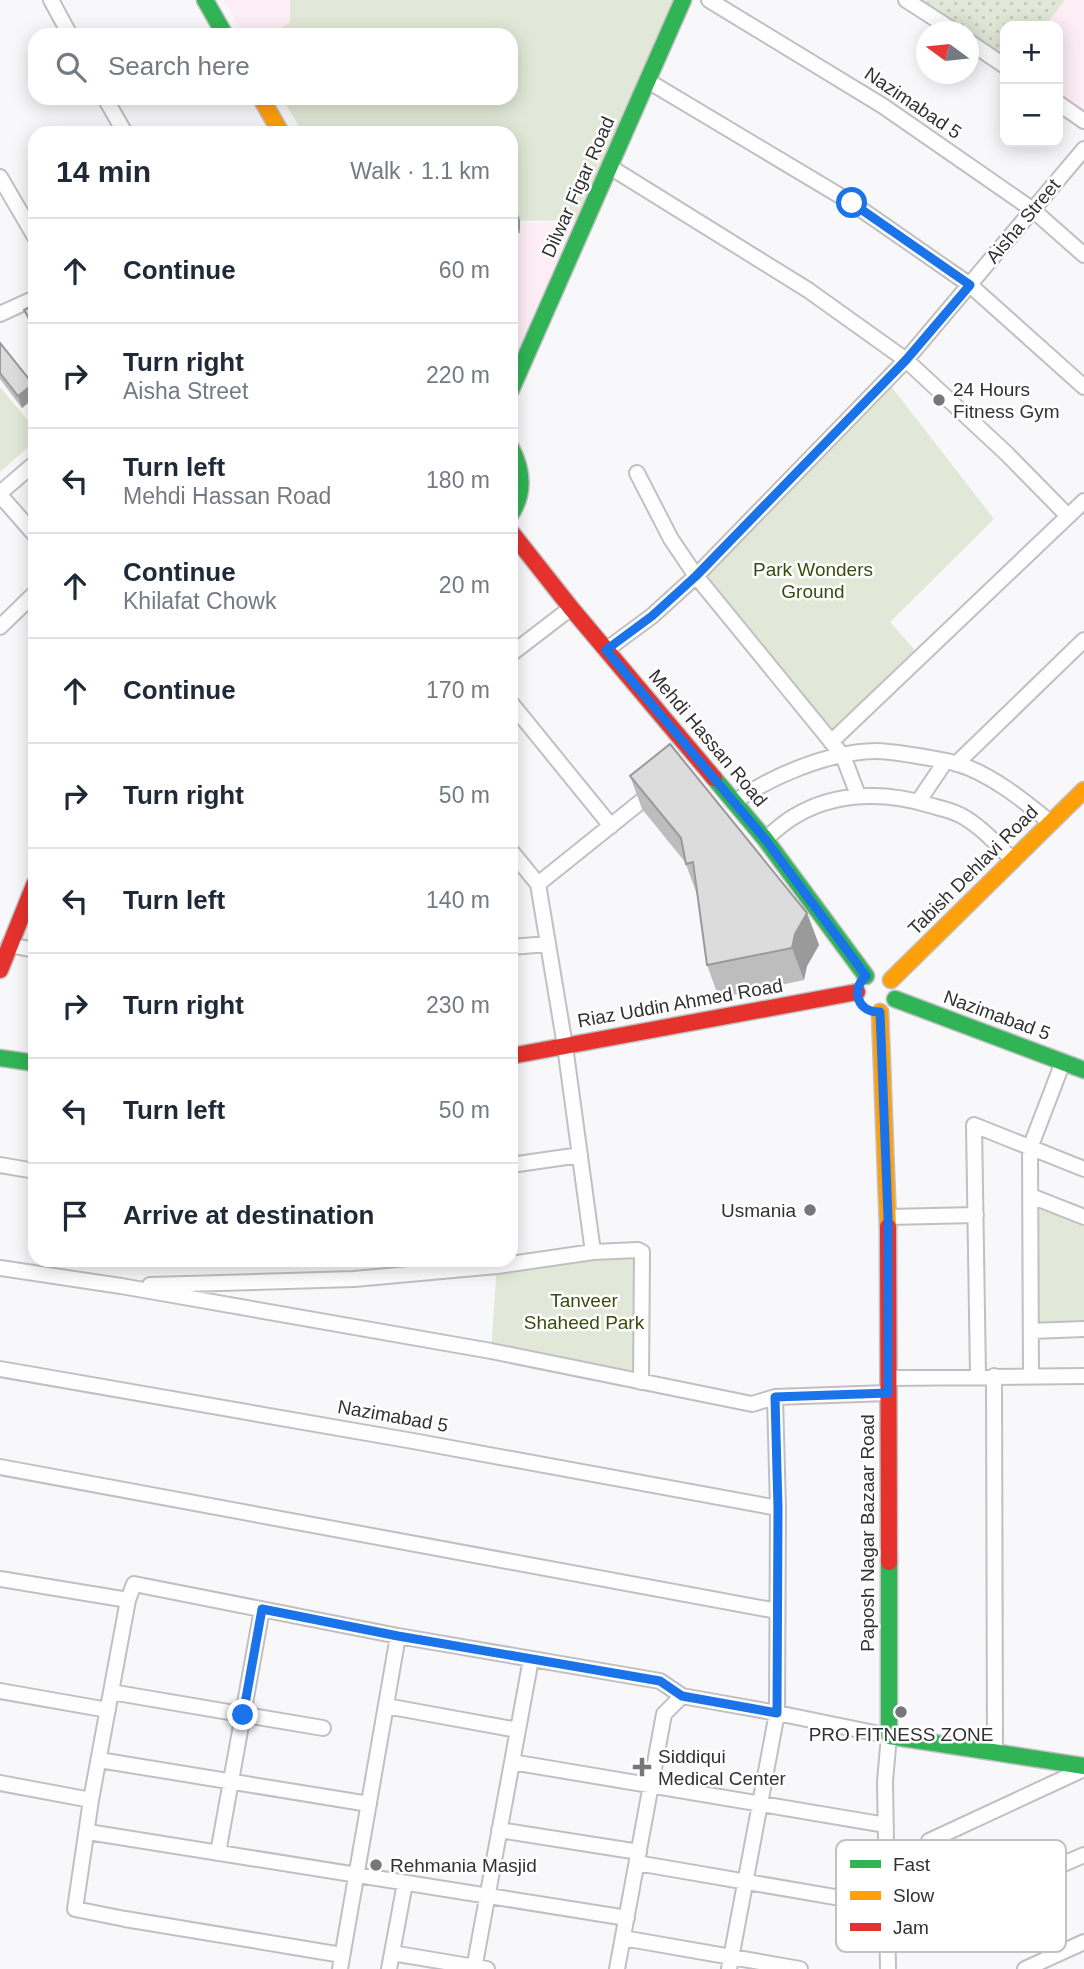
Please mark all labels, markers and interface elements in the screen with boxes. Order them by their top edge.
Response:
north arrow [916,21,979,84]
map controls [1000,21,1063,147]
button: + [1000,21,1063,84]
search box [28,28,518,105]
icon: search [52,48,90,86]
text: Search here [108,51,250,81]
street label: Nazimabad 5 [861,63,965,143]
button: − [1000,84,1063,147]
street label: Dilwar Figar Road [537,113,619,261]
text: 14 min [56,155,151,188]
text: Walk · 1.1 km [350,158,490,184]
street label: Aisha Street [982,174,1065,267]
route start [836,187,867,218]
icon: ahead [56,252,94,290]
text: Continue [123,255,236,285]
text: 60 m [439,257,490,283]
text: Turn right [123,347,244,377]
icon: right [56,357,94,395]
text: 220 m [426,362,490,388]
text: Aisha Street [123,378,248,404]
place label: 24 Hours Fitness Gym [953,379,1060,422]
marker: 24 Hours Fitness Gym [931,392,947,408]
text: Turn left [123,452,225,482]
icon: left [56,462,94,500]
text: 180 m [426,467,490,493]
text: Mehdi Hassan Road [123,483,331,509]
text: Continue [123,557,236,587]
park label: Park Wonders Ground [753,559,873,602]
icon: ahead [56,567,94,605]
text: 20 m [439,572,490,598]
text: Khilafat Chowk [123,588,276,614]
street label: Mehdi Hassan Road [645,665,771,811]
icon: ahead [56,672,94,710]
text: Continue [123,675,236,705]
text: 170 m [426,677,490,703]
icon: right [56,777,94,815]
text: Turn right [123,780,244,810]
text: 50 m [439,782,490,808]
street label: Tabish Dehlavi Road [904,801,1042,939]
icon: left [56,882,94,920]
text: Turn left [123,885,225,915]
text: 140 m [426,887,490,913]
street label: Riaz Uddin Ahmed Road [576,975,784,1031]
street label: Nazimabad 5 [941,986,1053,1044]
icon: right [56,987,94,1025]
text: Turn right [123,990,244,1020]
text: 230 m [426,992,490,1018]
icon: left [56,1092,94,1130]
text: Turn left [123,1095,225,1125]
text: 50 m [439,1097,490,1123]
icon: arrive [56,1197,94,1235]
text: Arrive at destination [123,1200,374,1230]
place label: Usmania [721,1200,796,1221]
marker: Usmania [802,1202,818,1218]
park label: Tanveer Shaheed Park [524,1290,645,1333]
street label: Nazimabad 5 [336,1396,450,1436]
street label: Paposh Nagar Bazaar Road [857,1414,878,1652]
route end [227,1699,258,1730]
marker: PRO FITNESS ZONE [893,1704,909,1720]
place label: PRO FITNESS ZONE [809,1724,993,1745]
place label: Siddiqui Medical Center [658,1746,786,1789]
marker: Siddiqui Medical Center [632,1757,652,1777]
legend [836,1840,1066,1952]
text: Fast [893,1854,931,1875]
place label: Rehmania Masjid [390,1855,537,1876]
marker: Rehmania Masjid [368,1857,384,1873]
text: Slow [893,1885,934,1906]
text: Jam [893,1917,929,1938]

